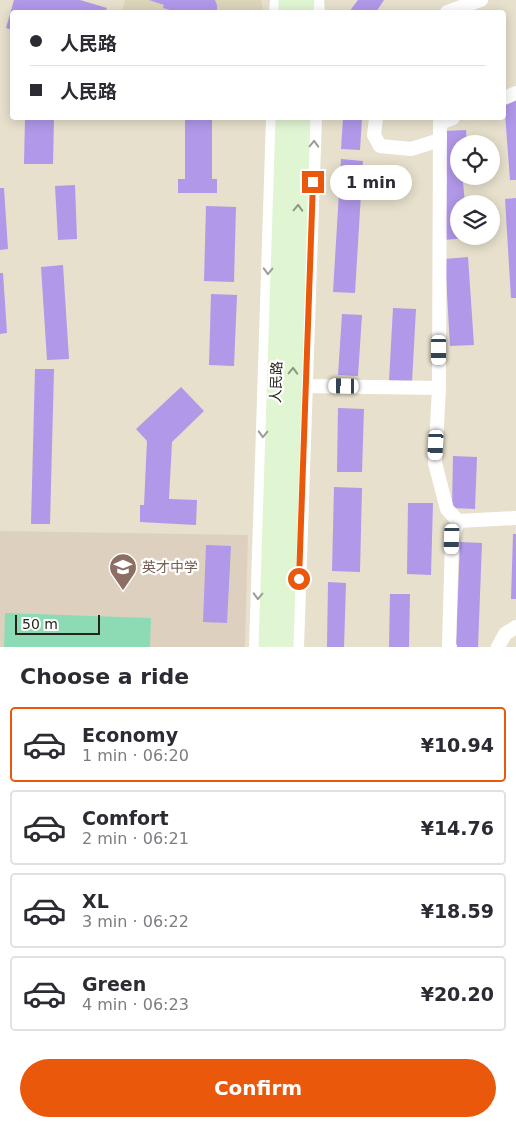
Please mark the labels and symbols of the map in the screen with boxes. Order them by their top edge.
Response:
one-way arrow [309,139,319,147]
callout: 1 min [330,164,413,200]
route end [302,171,324,193]
one-way arrow [293,204,303,212]
one-way arrow [263,268,273,275]
car [431,335,446,365]
street label: 人民路 [267,361,285,403]
one-way arrow [288,367,298,374]
car [328,378,359,394]
one-way arrow [258,430,268,438]
car [427,430,444,460]
car [443,524,460,554]
school or university icon: 英才中学 [108,552,138,591]
place label: 英才中学 [142,559,198,575]
route start [288,568,310,590]
one-way arrow [253,592,263,600]
scale bar [15,612,100,635]

